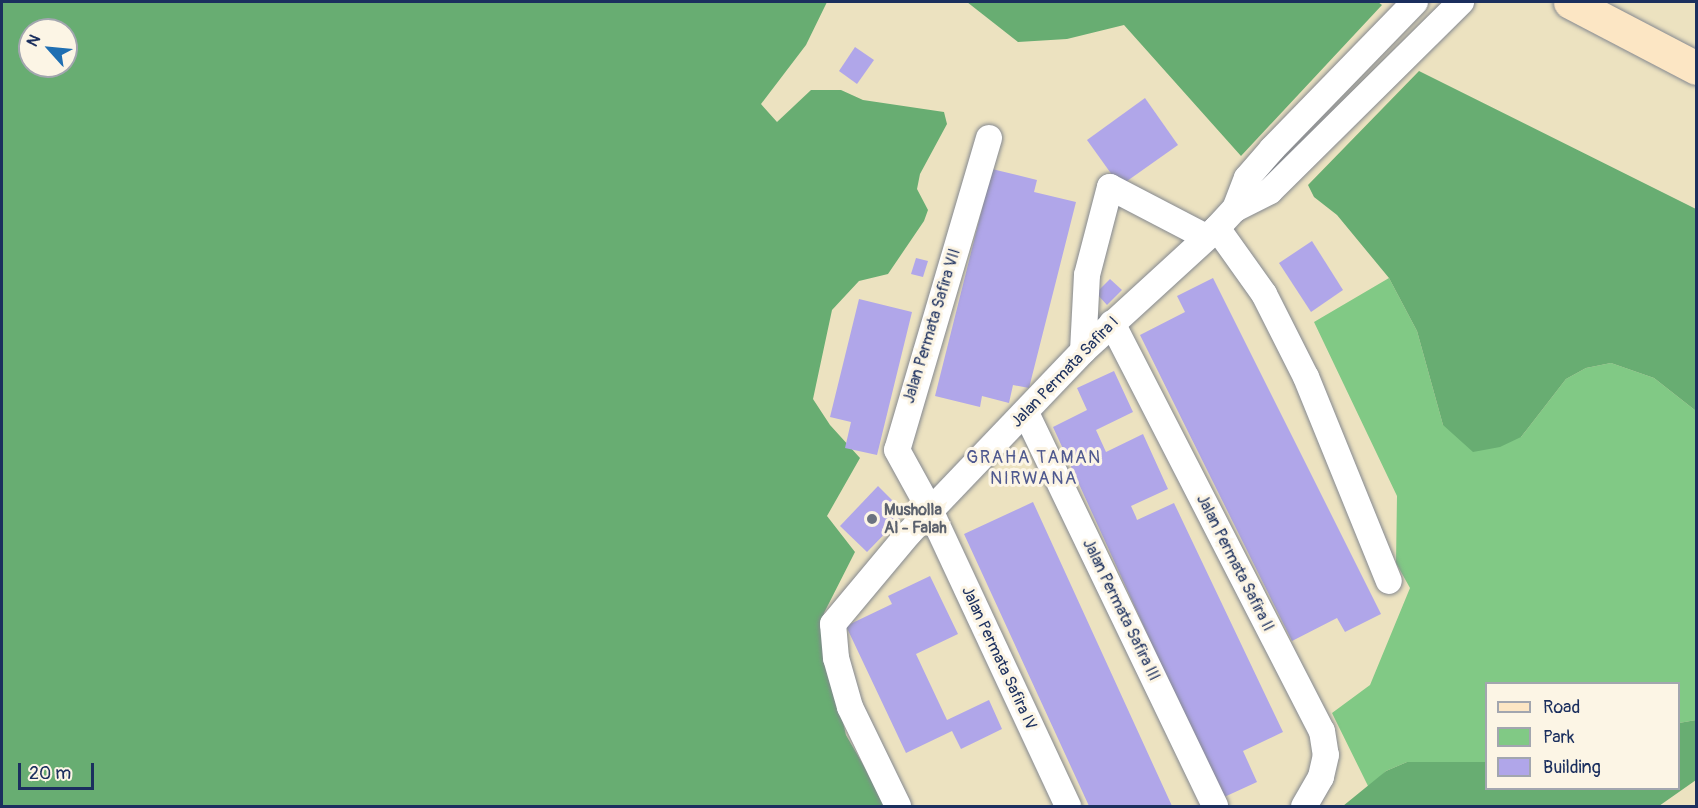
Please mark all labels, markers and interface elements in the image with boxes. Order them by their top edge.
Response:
north arrow [18,18,78,78]
text: N [22,31,45,50]
street label: Jalan Permata Safira VII [899,246,965,406]
street label: Jalan Permata Safira I [1007,313,1123,431]
district label: GRAHA TAMAN NIRWANA [966,448,1102,490]
street label: Jalan Permata Safira II [1192,491,1278,635]
place label: Musholla Al - Falah [884,500,947,538]
marker: Musholla Al - Falah [865,512,879,526]
street label: Jalan Permata Safira III [1078,536,1164,684]
street label: Jalan Permata Safira IV [957,583,1041,733]
legend [1485,682,1680,790]
text: Road [1543,696,1580,719]
text: Park [1543,726,1575,749]
scale bar [21,751,98,789]
text: Building [1543,756,1601,779]
text: 20 m [29,762,71,785]

